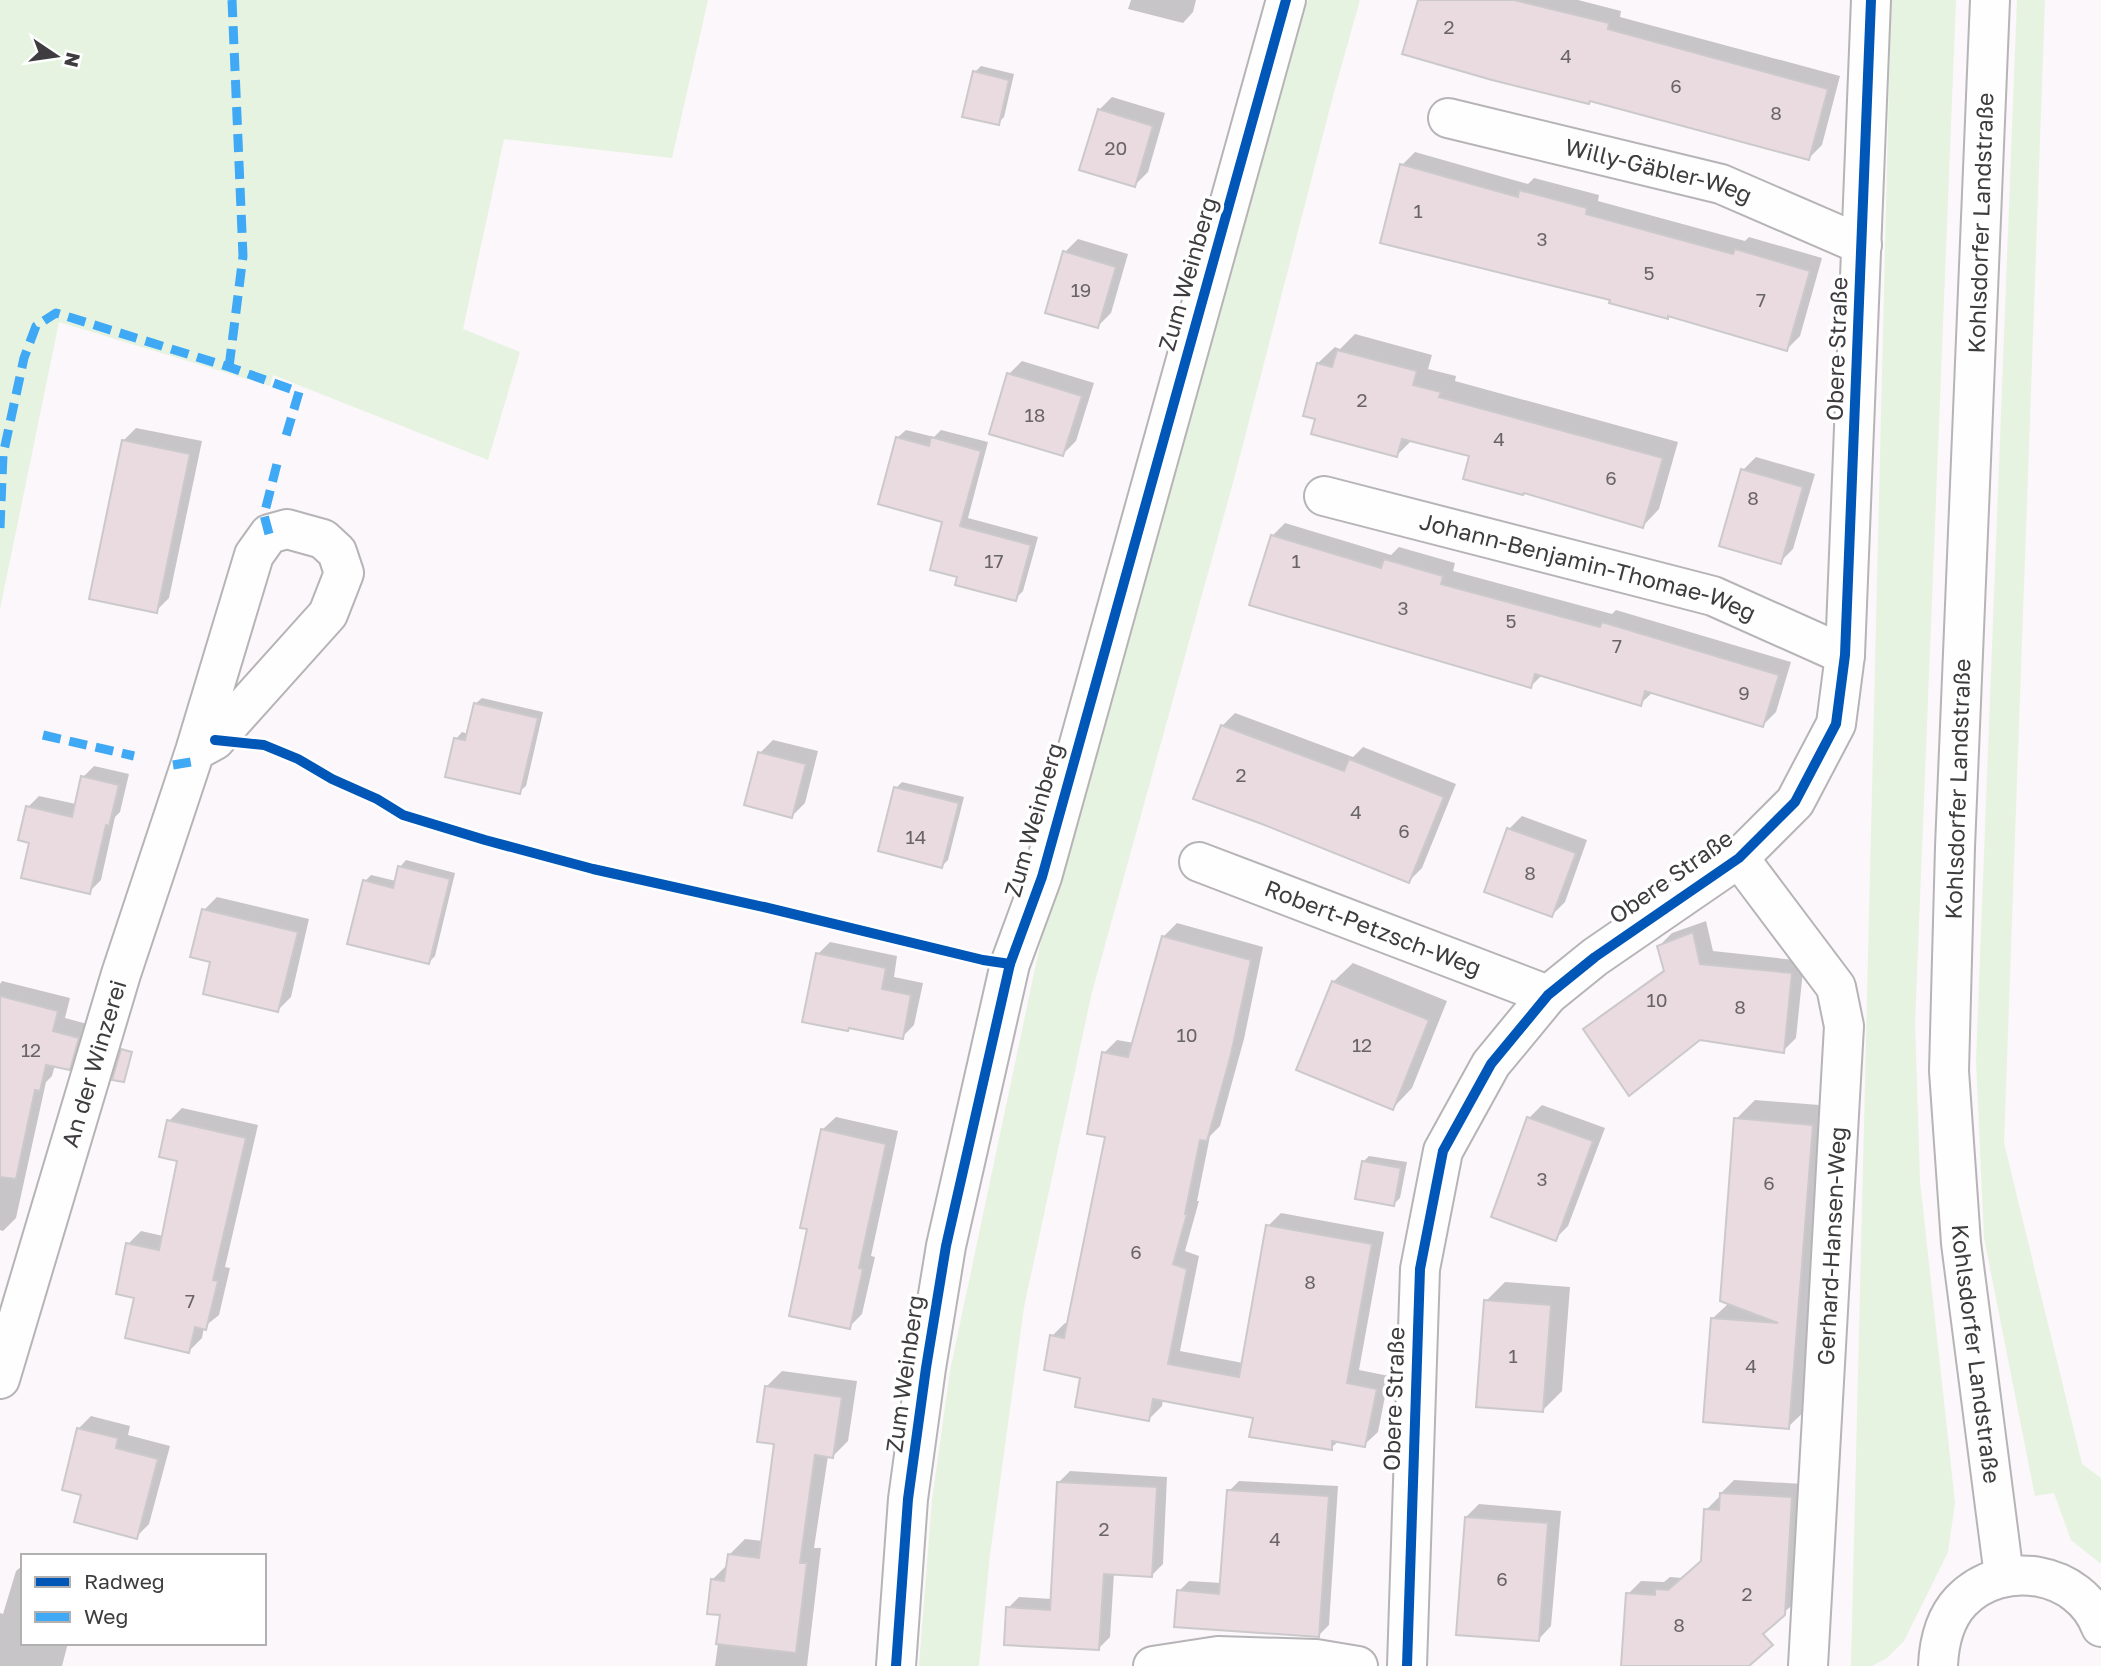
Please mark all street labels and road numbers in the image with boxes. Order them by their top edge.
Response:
street label: Kohlsdorfer Landstraße [1961,92,1999,354]
street label: Willy-Gäbler-Weg [1562,132,1757,209]
street label: Zum Weinberg [1152,194,1222,354]
street label: Obere Straße [1819,276,1853,422]
street label: Johann-Benjamin-Thomae-Weg [1417,506,1761,626]
street label: Kohlsdorfer Landstraße [1938,658,1976,920]
street label: Zum Weinberg [998,740,1068,900]
street label: Obere Straße [1603,823,1738,929]
street label: Robert-Petzsch-Weg [1261,873,1485,981]
street label: An der Winzerei [55,976,131,1151]
street label: Gerhard-Hansen-Weg [1811,1126,1851,1366]
street label: Kohlsdorfer Landstraße [1947,1223,2007,1485]
street label: Zum Weinberg [879,1293,929,1454]
street label: Obere Straße [1376,1326,1410,1472]

